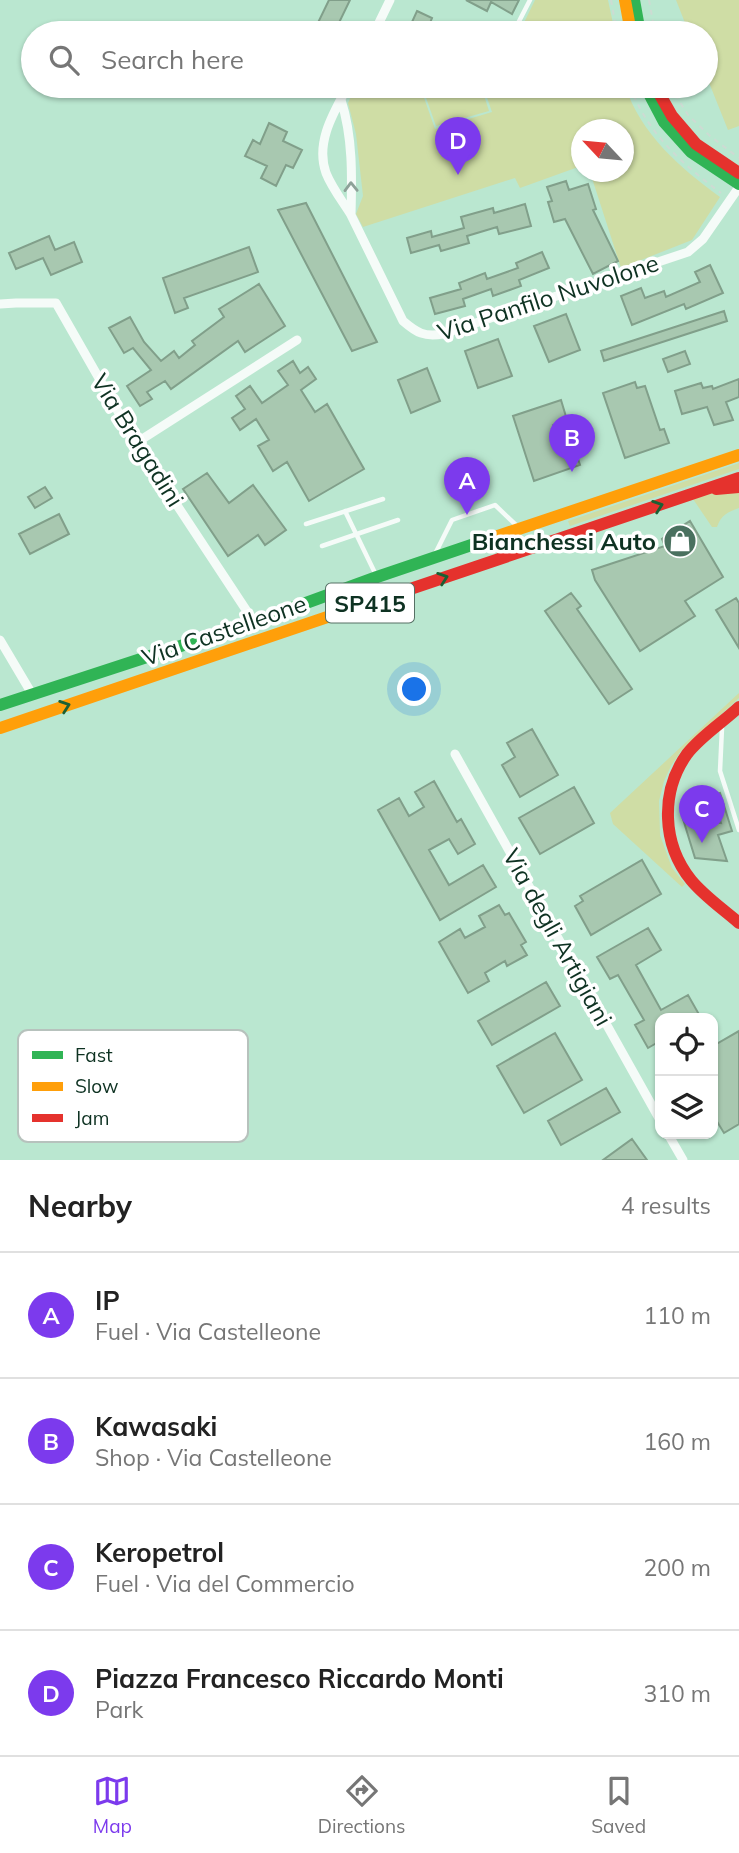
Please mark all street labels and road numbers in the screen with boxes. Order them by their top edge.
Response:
street label: Via Panfilo Nuvolone [434,247,662,347]
street label: Via Bragadini [85,368,191,512]
road number: SP415 [326,583,414,622]
street label: Via Castelleone [138,588,310,672]
street label: Via degli Artigiani [497,843,619,1031]

